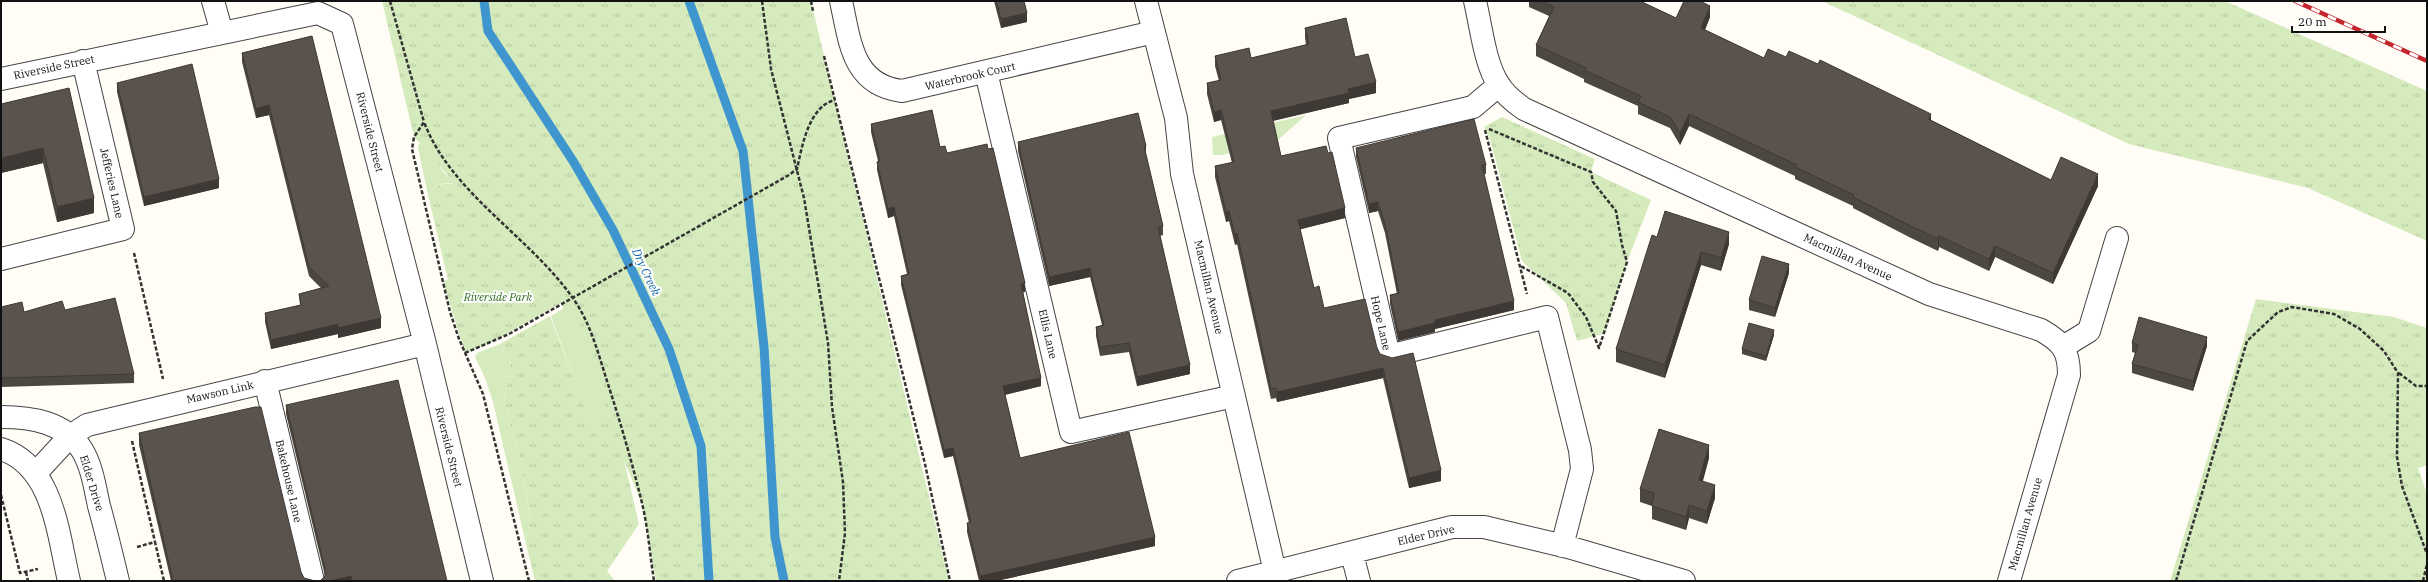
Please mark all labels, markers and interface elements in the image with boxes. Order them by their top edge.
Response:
scale bar [2292,8,2385,34]
text: 20 m [2298,14,2327,29]
street label: Riverside Street [12,52,96,82]
street label: Waterbrook Court [923,59,1017,93]
street label: Riverside Street [353,90,387,174]
street label: Jefferies Lane [97,146,127,220]
street label: Macmillan Avenue [1802,230,1895,284]
street label: Macmillan Avenue [1191,239,1227,335]
water label: Dry Creek [629,245,664,298]
park label: Riverside Park [463,290,532,304]
street label: Hope Lane [1368,294,1394,352]
street label: Ellis Lane [1035,308,1061,360]
street label: Mawson Link [185,377,256,407]
street label: Riverside Street [432,405,466,489]
street label: Bakehouse Lane [273,438,305,524]
street label: Elder Drive [77,453,107,513]
street label: Macmillan Avenue [2005,476,2045,572]
street label: Elder Drive [1396,522,1456,548]

